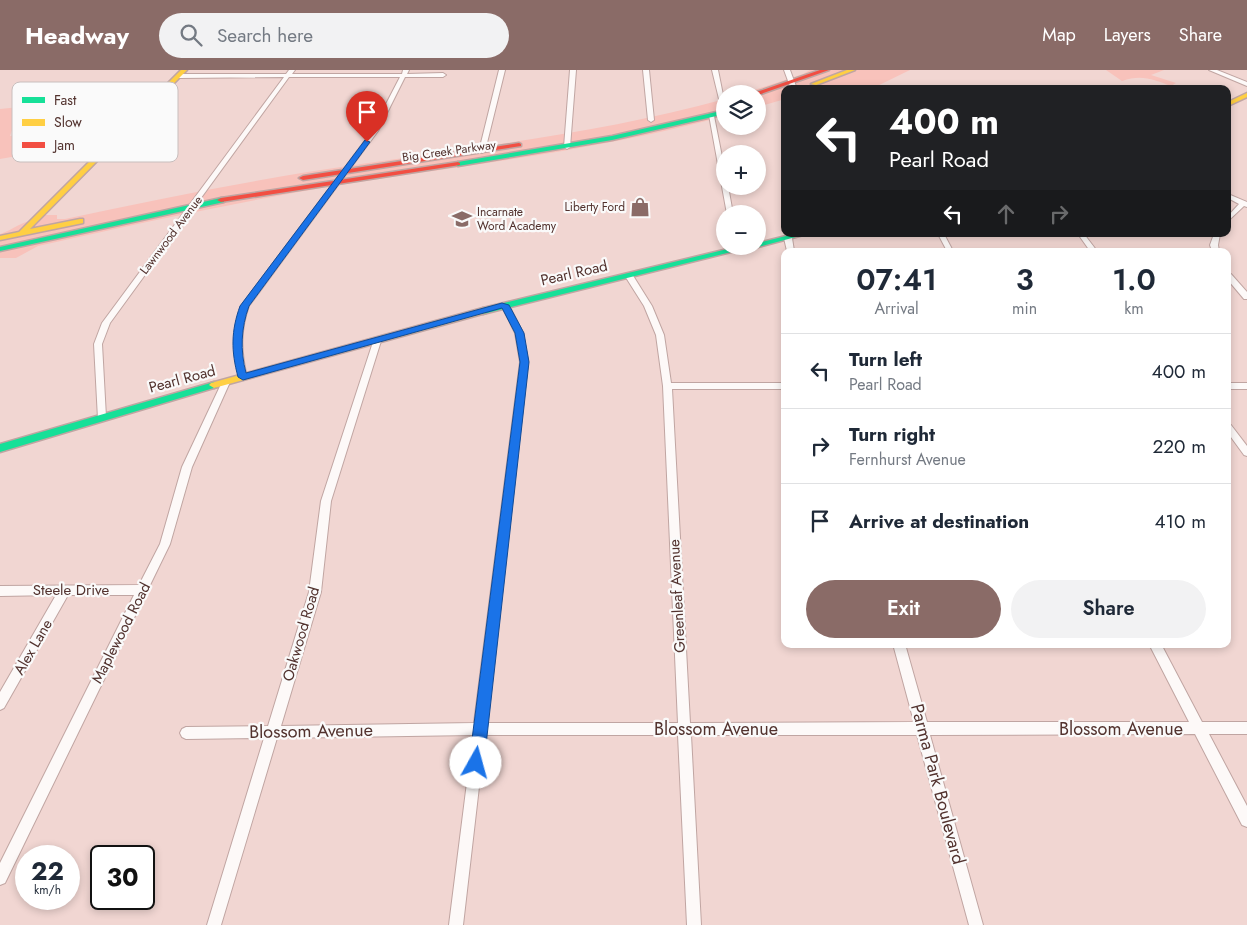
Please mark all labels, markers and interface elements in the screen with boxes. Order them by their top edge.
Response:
search box [159,13,509,58]
text: Headway [25,18,129,53]
icon: search [177,21,205,49]
text: Search here [217,22,313,49]
text: Map [1042,22,1076,48]
text: Layers [1104,22,1151,48]
text: Share [1179,22,1222,48]
legend [12,82,178,162]
map controls [716,85,766,255]
button: layers [716,85,766,135]
text: Fast [54,90,77,110]
pin [346,91,388,142]
text: 400 m [889,97,999,147]
icon: arrive [353,98,381,126]
icon: left [806,105,871,170]
text: Slow [54,112,82,132]
text: Jam [52,135,75,155]
street label: Big Creek Parkway [401,135,498,166]
text: Pearl Road [889,143,989,175]
button: + [716,145,766,195]
street label: Lawnwood Avenue [135,192,207,278]
shop icon: Liberty Ford [629,196,651,218]
place label: Liberty Ford [564,198,625,216]
icon: left [939,200,967,228]
icon: ahead [992,200,1020,228]
icon: right [1045,200,1073,228]
place label: Incarnate Word Academy [477,203,557,235]
button: − [716,205,766,255]
school or university icon: Incarnate Word Academy [451,208,473,230]
street label: Pearl Road [538,255,610,291]
text: 07:41 [856,258,937,301]
text: 3 [1016,258,1034,301]
text: 1.0 [1112,258,1156,301]
text: Arrival [874,297,919,320]
text: min [1012,297,1037,320]
text: km [1124,297,1144,320]
text: Turn left [849,346,922,373]
icon: left [806,357,834,385]
text: 400 m [1152,358,1206,385]
street label: Pearl Road [146,360,218,398]
text: Pearl Road [849,373,922,396]
text: Turn right [849,421,935,448]
icon: right [806,432,834,460]
text: 220 m [1152,433,1206,460]
text: Fernhurst Avenue [849,448,966,471]
icon: arrive [806,507,834,535]
text: Arrive at destination [849,508,1029,535]
text: 410 m [1154,508,1206,535]
street label: Greenleaf Avenue [663,538,691,653]
street label: Steele Drive [33,579,109,601]
street label: Maplewood Road [86,579,156,687]
button: Exit [806,580,1001,638]
button: Share [1011,580,1206,638]
street label: Oakwood Road [277,584,325,684]
street label: Alex Lane [8,615,58,679]
street label: Parma Park Boulevard [904,701,972,867]
street label: Blossom Avenue [654,716,778,742]
street label: Blossom Avenue [1059,716,1183,742]
street label: Blossom Avenue [249,717,373,745]
position arrow [449,736,501,788]
speed limit sign: 30 [90,845,155,910]
text: 22 [31,853,64,889]
text: km/h [34,881,61,899]

